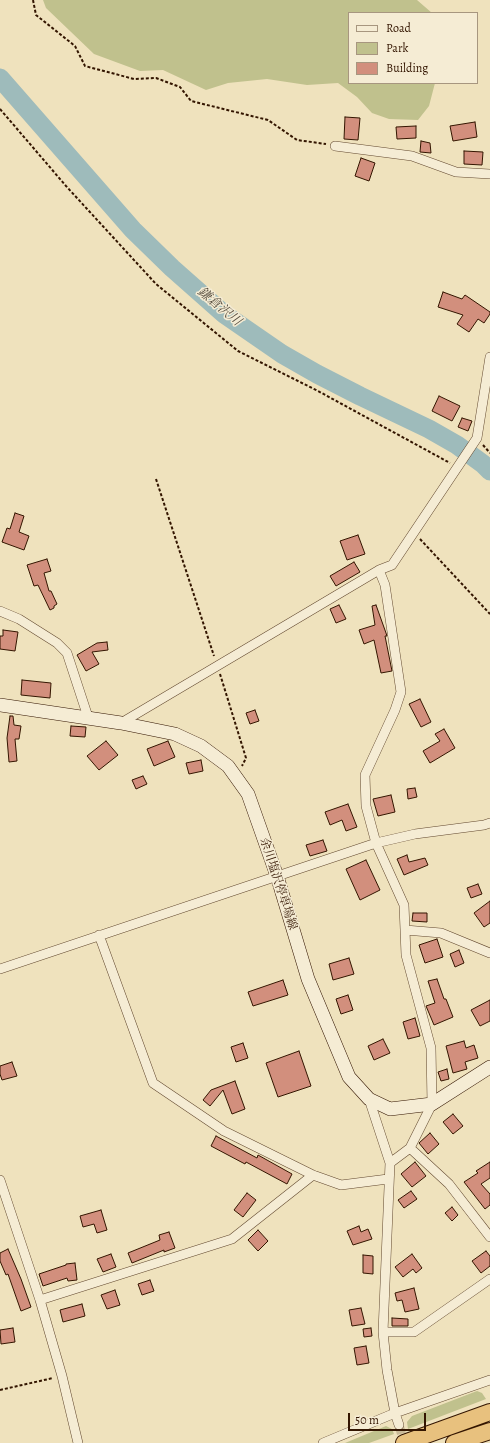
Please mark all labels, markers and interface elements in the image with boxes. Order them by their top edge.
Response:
legend [348,12,478,84]
text: Road [386,20,411,36]
text: Park [386,40,409,56]
text: Building [386,60,428,76]
water label: 鎌倉沢川 [194,284,244,330]
street label: 余川塩沢停車場線 [256,836,300,932]
scale bar [350,1405,428,1431]
text: 50 m [355,1412,379,1428]

